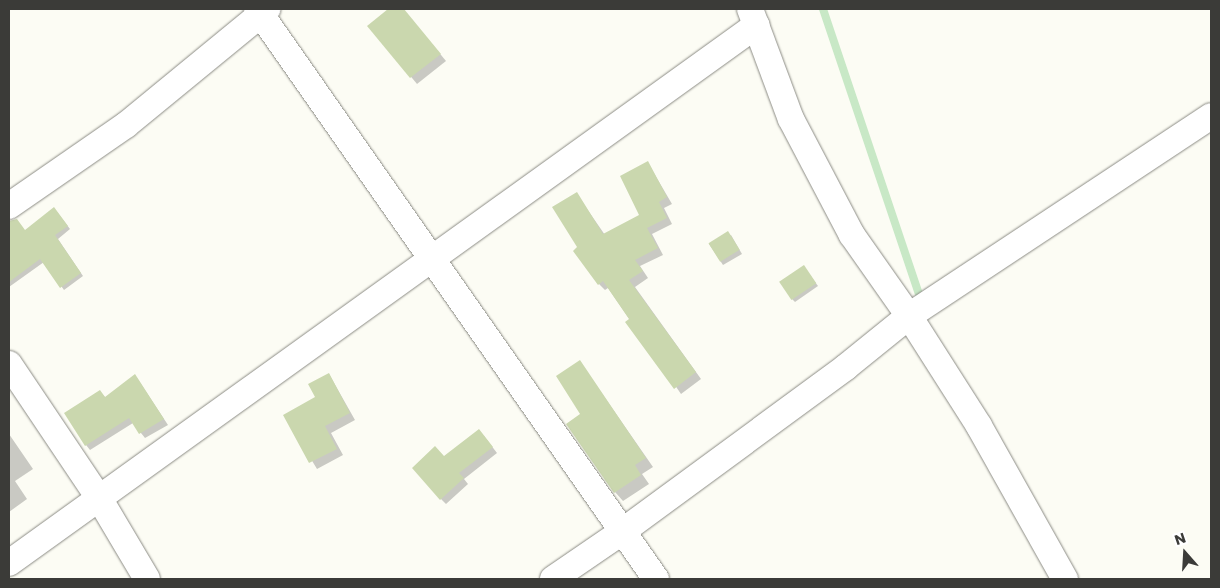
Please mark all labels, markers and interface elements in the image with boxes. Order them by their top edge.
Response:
north arrow [1160,528,1210,578]
text: N [1172,528,1188,550]

